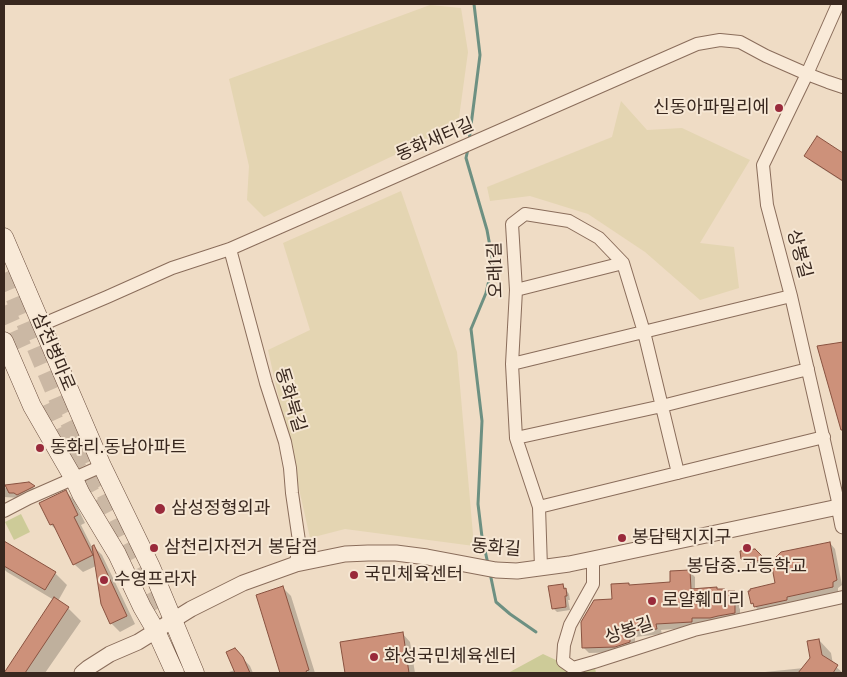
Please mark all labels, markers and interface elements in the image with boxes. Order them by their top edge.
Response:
place label: 신동아파밀리에 [653,97,769,119]
marker: 신동아파밀리에 [773,102,785,114]
street label: 동화새터길 [393,114,477,166]
street label: 상봉길 [782,227,816,281]
street label: 오래1길 [484,242,508,298]
street label: 삼천병마로 [27,310,79,394]
street label: 동화북길 [270,365,310,435]
place label: 동화리.동남아파트 [50,437,187,459]
marker: 동화리.동남아파트 [34,442,46,454]
place label: 삼성정형외과 [171,498,270,520]
marker: 삼성정형외과 [153,502,167,516]
place label: 봉담택지지구 [632,527,731,549]
marker: 봉담택지지구 [616,532,628,544]
street label: 동화길 [470,535,522,561]
place label: 삼천리자전거 봉담점 [164,537,318,559]
marker: 삼천리자전거 봉담점 [148,542,160,554]
marker: 봉담중.고등학교 [741,542,753,554]
place label: 봉담중.고등학교 [687,556,807,578]
place label: 국민체육센터 [364,564,463,586]
place label: 수영프라자 [114,569,197,591]
marker: 국민체육센터 [348,569,360,581]
marker: 수영프라자 [98,574,110,586]
place label: 로얄훼미리 [662,590,745,612]
marker: 로얄훼미리 [646,595,658,607]
street label: 상봉길 [602,613,656,649]
place label: 화성국민체육센터 [384,646,516,668]
marker: 화성국민체육센터 [368,651,380,663]

